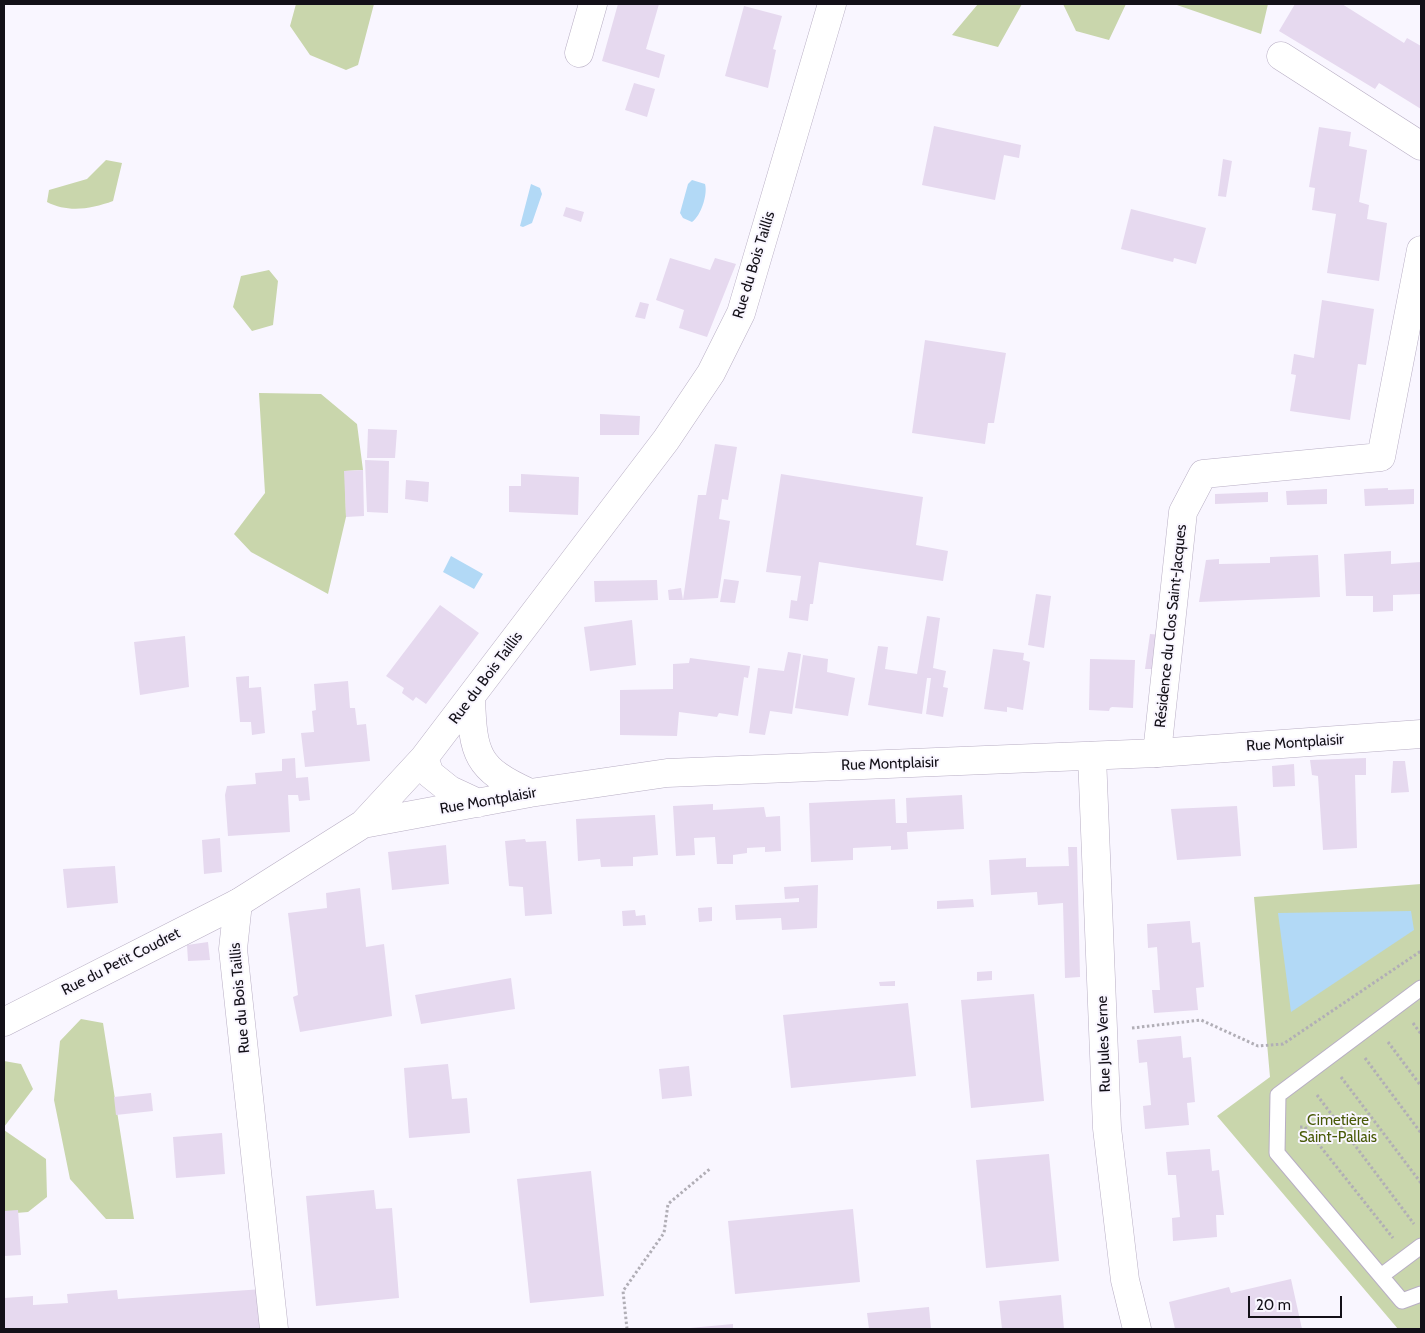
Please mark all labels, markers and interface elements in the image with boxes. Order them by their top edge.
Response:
street label: Rue du Bois Taillis [729,209,779,321]
street label: Résidence du Clos Saint-Jacques [1151,523,1191,729]
street label: Rue du Bois Taillis [445,628,527,728]
street label: Rue Montplaisir [1246,731,1344,755]
street label: Rue Montplaisir [841,753,939,775]
street label: Rue Montplaisir [438,784,538,818]
street label: Rue du Petit Coudret [59,924,183,1000]
street label: Rue du Bois Taillis [226,942,254,1054]
street label: Rue Jules Verne [1093,995,1115,1093]
park label: Cimetière Saint-Pallais [1299,1112,1377,1147]
scale bar [1250,1286,1344,1318]
text: 20 m [1256,1296,1291,1314]

